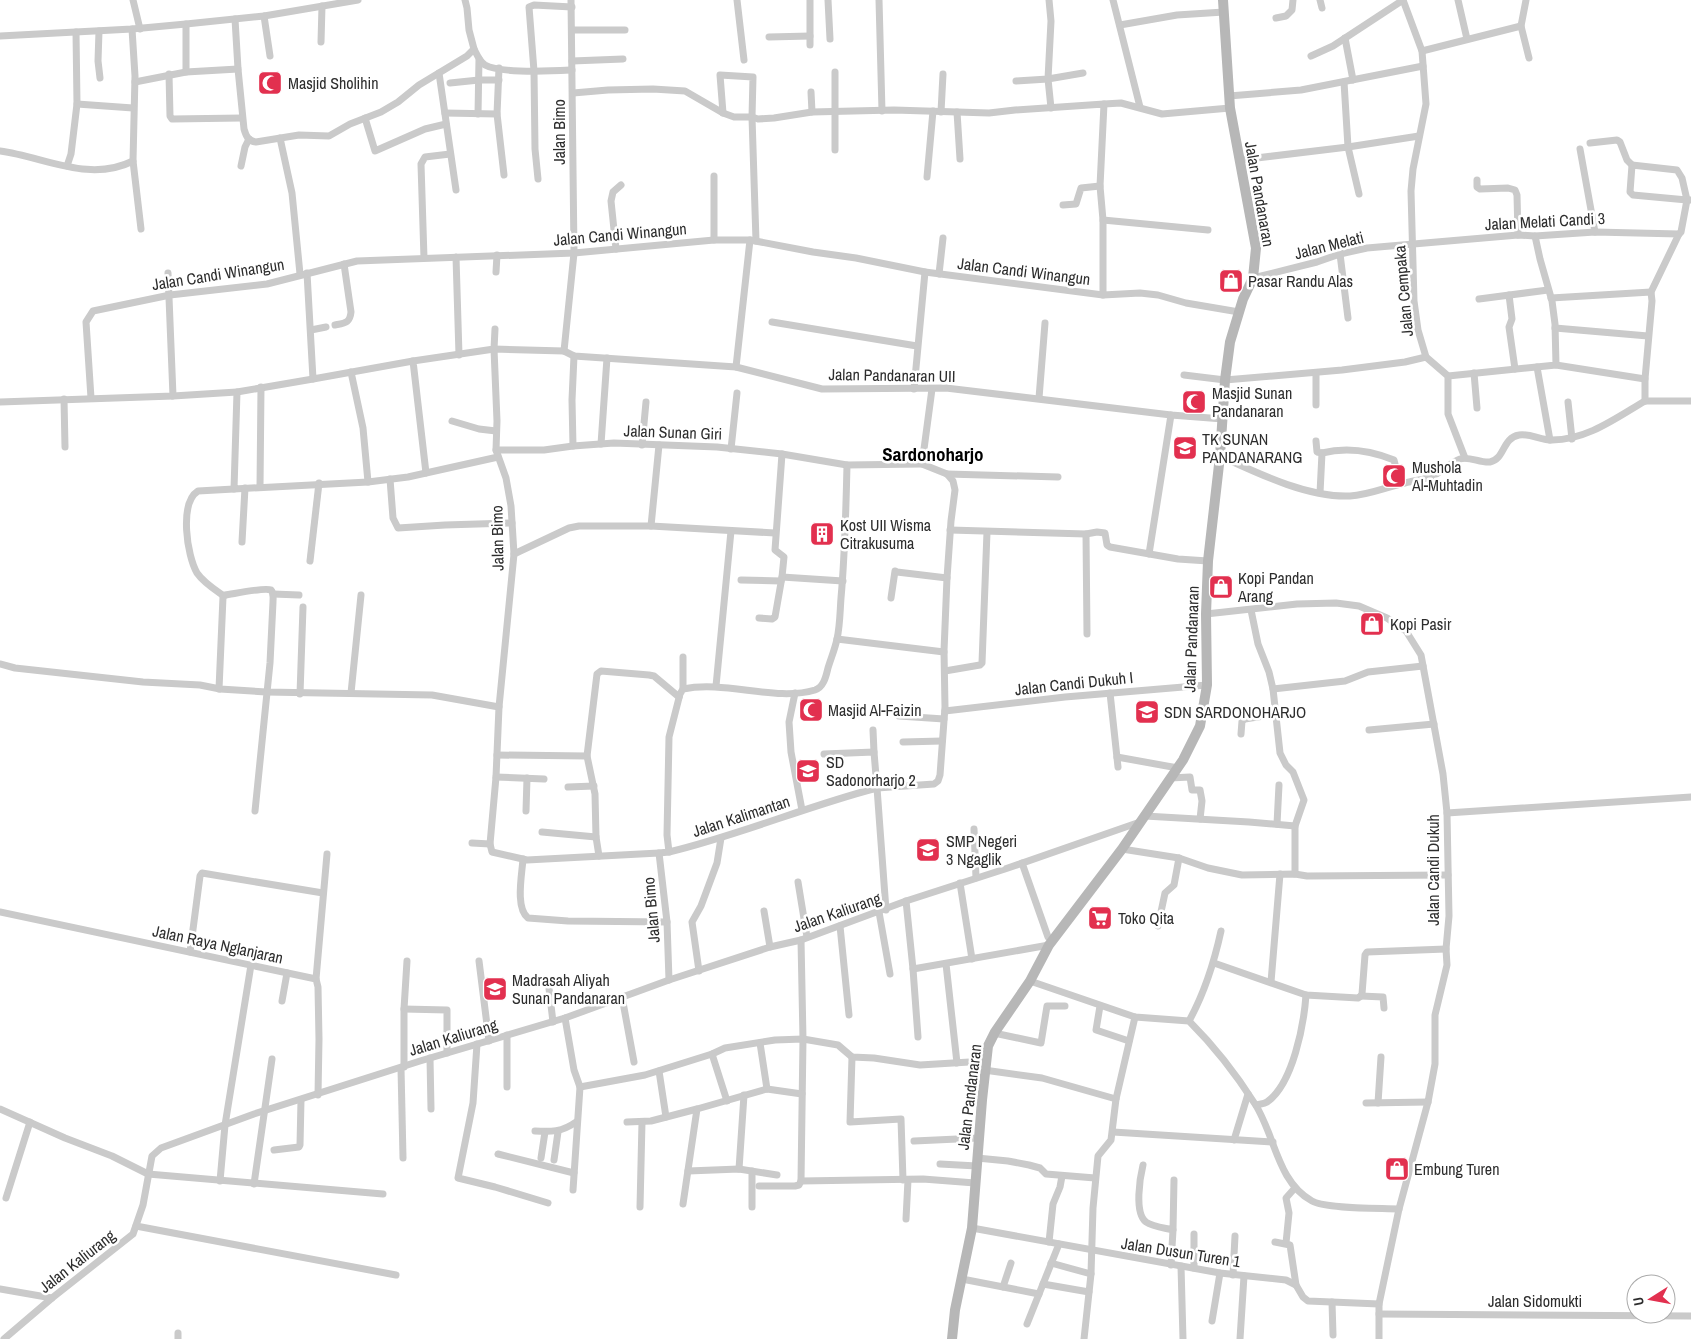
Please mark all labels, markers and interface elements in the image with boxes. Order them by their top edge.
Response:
mosque icon: Masjid Sholihin [257,70,283,96]
place label: Masjid Sholihin [288,72,378,94]
street label: Jalan Bimo [548,99,570,165]
street label: Jalan Pandanaran [1240,140,1280,248]
street label: Jalan Melati Candi 3 [1484,207,1606,235]
street label: Jalan Candi Winangun [553,217,687,251]
street label: Jalan Melati [1292,226,1366,264]
street label: Jalan Cempaka [1388,244,1418,337]
street label: Jalan Candi Winangun [956,252,1092,290]
street label: Jalan Candi Winangun [150,253,286,295]
shop icon: Pasar Randu Alas [1218,268,1244,294]
place label: Pasar Randu Alas [1248,270,1353,292]
street label: Jalan Pandanaran UII [828,363,956,387]
place label: Masjid Sunan Pandanaran [1212,382,1292,422]
mosque icon: Masjid Sunan Pandanaran [1181,389,1207,415]
street label: Jalan Sunan Giri [623,419,723,445]
place label: TK SUNAN PANDANARANG [1202,428,1302,468]
school or university icon: TK SUNAN PANDANARANG [1172,435,1198,461]
district label: Sardonoharjo [882,441,984,467]
place label: Mushola Al-Muhtadin [1411,456,1483,496]
mosque icon: Mushola Al-Muhtadin [1381,463,1407,489]
street label: Jalan Bimo [485,505,509,571]
place label: Kost UII Wisma Citrakusuma [840,514,932,554]
building icon: Kost UII Wisma Citrakusuma [809,521,835,547]
place label: Kopi Pandan Arang [1237,567,1314,607]
shop icon: Kopi Pandan Arang [1208,574,1234,600]
street label: Jalan Pandanaran [1178,585,1204,693]
shop icon: Kopi Pasir [1359,611,1385,637]
place label: Kopi Pasir [1390,613,1452,635]
street label: Jalan Candi Dukuh I [1014,666,1134,700]
mosque icon: Masjid Al-Faizin [798,697,824,723]
place label: Masjid Al-Faizin [828,699,921,721]
school or university icon: SDN SARDONOHARJO [1134,699,1160,725]
place label: SDN SARDONOHARJO [1164,701,1306,723]
place label: SD Sadonorharjo 2 [826,751,916,791]
school or university icon: SD Sadonorharjo 2 [795,758,821,784]
street label: Jalan Kalimantan [689,790,793,842]
street label: Jalan Candi Dukuh [1422,814,1444,926]
place label: SMP Negeri 3 Ngaglik [946,830,1017,870]
school or university icon: SMP Negeri 3 Ngaglik [915,837,941,863]
street label: Jalan Bimo [637,876,665,944]
street label: Jalan Kaliurang [790,887,884,937]
supermarket icon: Toko Qita [1087,905,1113,931]
place label: Toko Qita [1118,907,1175,929]
street label: Jalan Raya Nglanjaran [151,919,285,969]
place label: Madrasah Aliyah Sunan Pandanaran [512,969,625,1009]
school or university icon: Madrasah Aliyah Sunan Pandanaran [482,976,508,1002]
street label: Jalan Kaliurang [406,1013,500,1061]
street label: Jalan Pandanaran [952,1043,986,1151]
shop icon: Embung Turen [1384,1156,1410,1182]
place label: Embung Turen [1414,1158,1499,1180]
street label: Jalan Kaliurang [34,1224,120,1298]
street label: Jalan Dusun Turen 1 [1120,1232,1243,1272]
north arrow [1626,1274,1676,1324]
street label: Jalan Sidomukti [1488,1290,1582,1312]
text: U [1629,1296,1648,1307]

